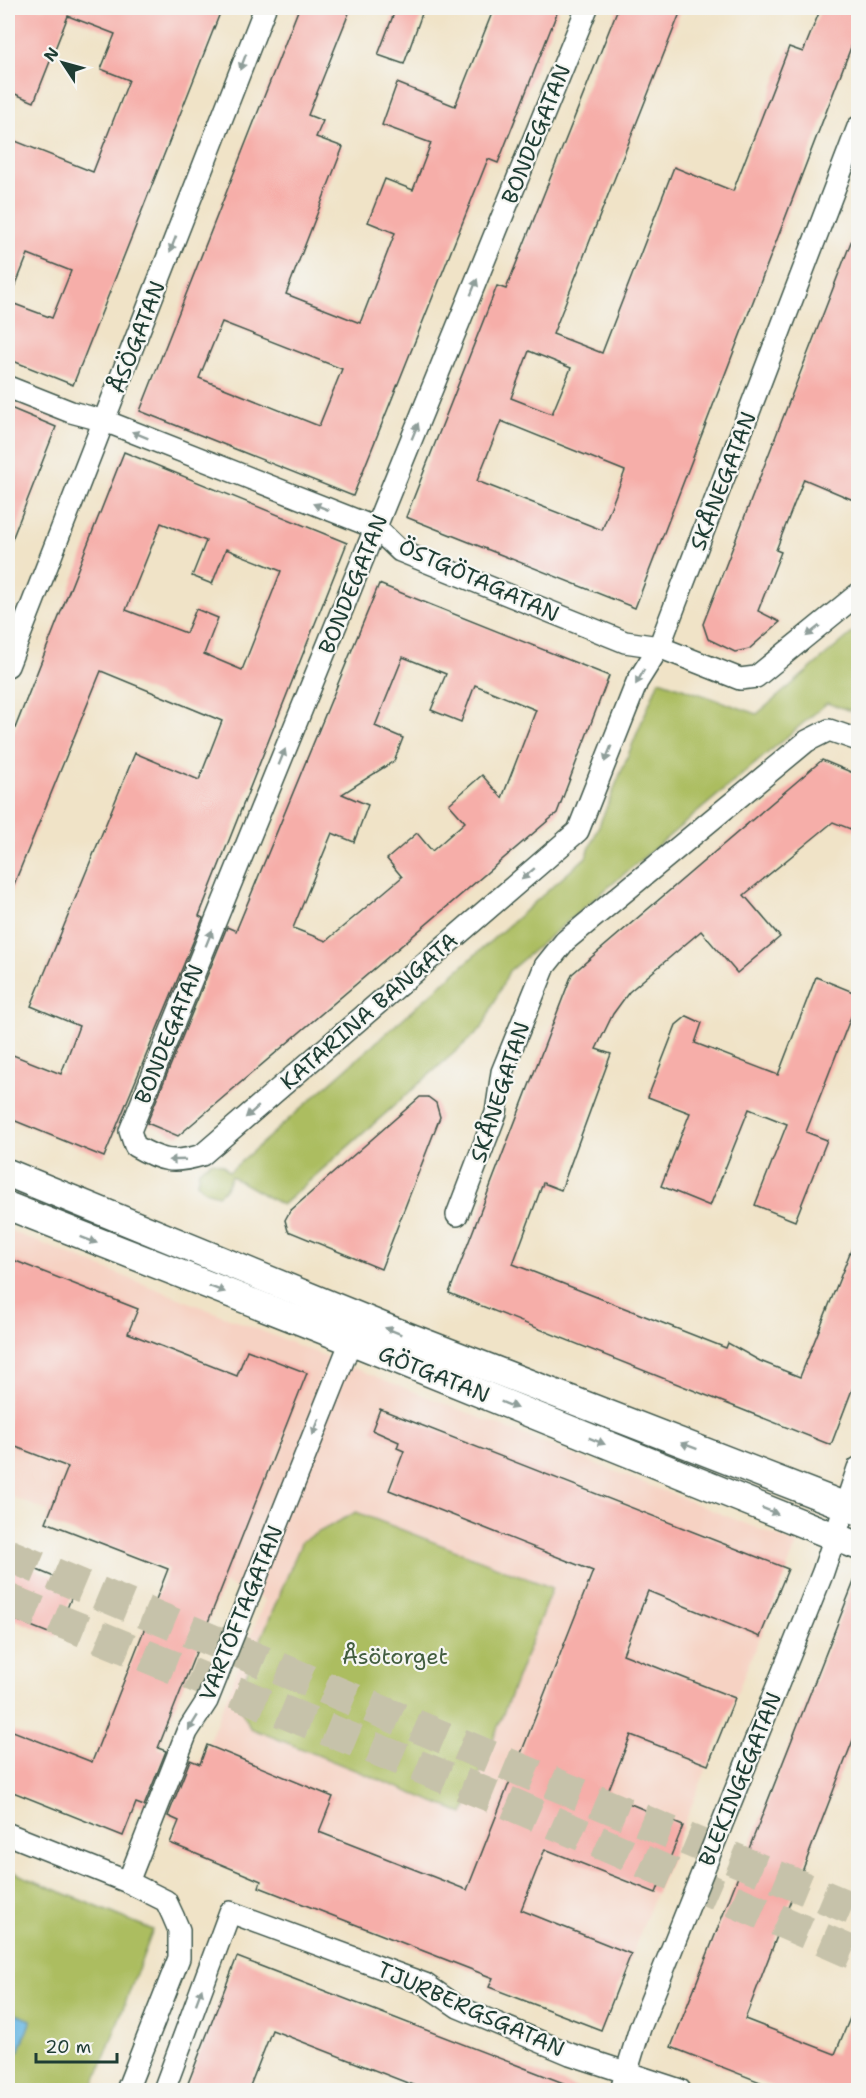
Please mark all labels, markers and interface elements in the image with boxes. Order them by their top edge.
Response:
north arrow [33,33,93,93]
text: N [39,43,63,66]
one-way arrow [238,53,248,71]
street label: BONDEGATAN [495,60,577,208]
one-way arrow [168,235,177,253]
street label: ÅSÖGATAN [102,277,172,397]
one-way arrow [470,278,479,296]
street label: SKÅNEGATAN [683,407,763,555]
one-way arrow [410,422,420,440]
one-way arrow [131,430,149,439]
one-way arrow [312,501,330,511]
street label: BONDEGATAN [312,510,394,658]
street label: ÖSTGÖTAGATAN [394,532,564,628]
one-way arrow [805,624,821,637]
one-way arrow [635,669,645,686]
one-way arrow [603,745,612,763]
one-way arrow [278,748,287,766]
one-way arrow [521,867,536,880]
street label: KATARINA BANGATA [274,926,464,1096]
one-way arrow [204,928,214,946]
street label: BONDEGATAN [128,960,210,1108]
street label: SKÅNEGATAN [464,1018,536,1166]
one-way arrow [244,1105,260,1118]
one-way arrow [168,1155,187,1164]
one-way arrow [81,1235,99,1245]
one-way arrow [208,1285,226,1294]
one-way arrow [384,1326,402,1335]
street label: GÖTGATAN [374,1339,494,1409]
one-way arrow [501,1400,519,1410]
one-way arrow [311,1418,320,1436]
one-way arrow [588,1436,606,1446]
one-way arrow [680,1441,698,1451]
one-way arrow [762,1506,780,1516]
street label: VARTOFTAGATAN [193,1521,289,1705]
park label: Åsötorget [342,1642,448,1671]
street label: BLEKINGEGATAN [692,1688,788,1870]
one-way arrow [188,1715,199,1731]
street label: TJURBERGSGATAN [373,1955,569,2063]
one-way arrow [194,1987,204,2005]
scale bar [36,2026,117,2064]
text: 20 m [45,2035,91,2059]

